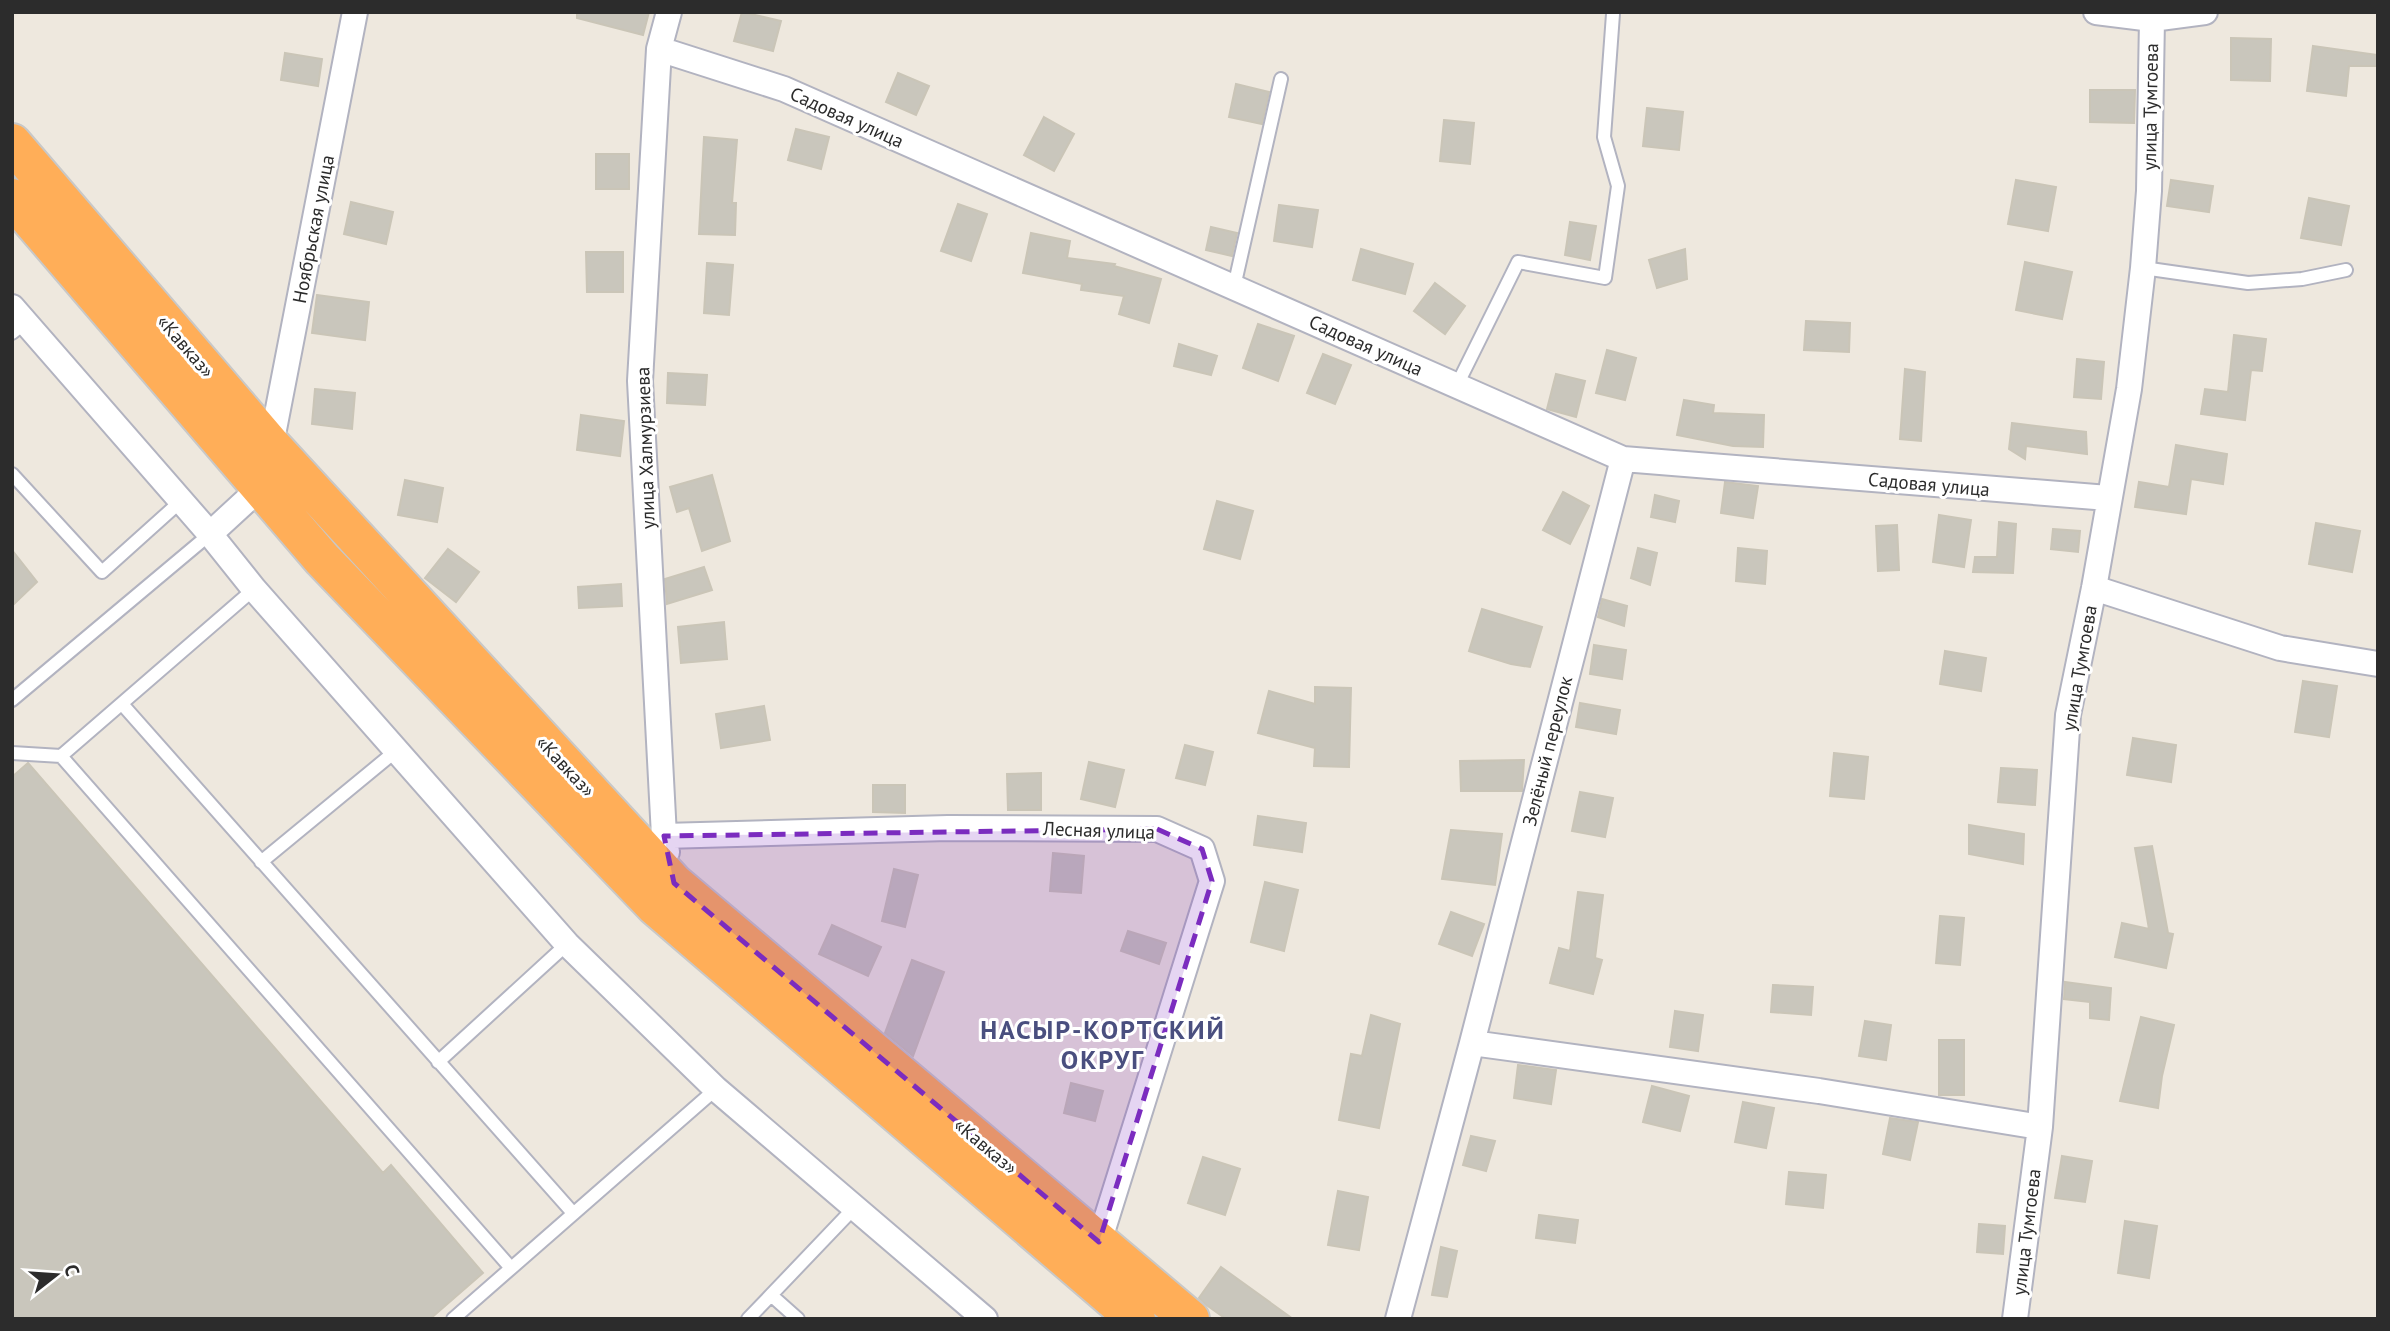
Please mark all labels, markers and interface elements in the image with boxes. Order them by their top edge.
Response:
street label: улица Тумгоева [2137,43,2163,171]
street label: Садовая улица [786,81,908,153]
street label: Ноябрьская улица [287,153,339,305]
street label: Садовая улица [1305,309,1427,381]
street label: «Кавказ» [152,310,220,382]
street label: улица Халмурзиева [630,366,660,530]
street label: Садовая улица [1867,467,1991,501]
street label: улица Тумгоева [2056,603,2102,733]
street label: Зелёный переулок [1517,673,1577,829]
street label: «Кавказ» [531,730,601,802]
street label: Лесная улица [1042,816,1155,844]
district label: НАСЫР-КОРТСКИЙ ОКРУГ [980,1013,1226,1076]
street label: «Кавказ» [949,1113,1023,1179]
street label: улица Тумгоева [2006,1167,2046,1297]
north arrow [21,1240,91,1310]
text: С [59,1261,85,1279]

